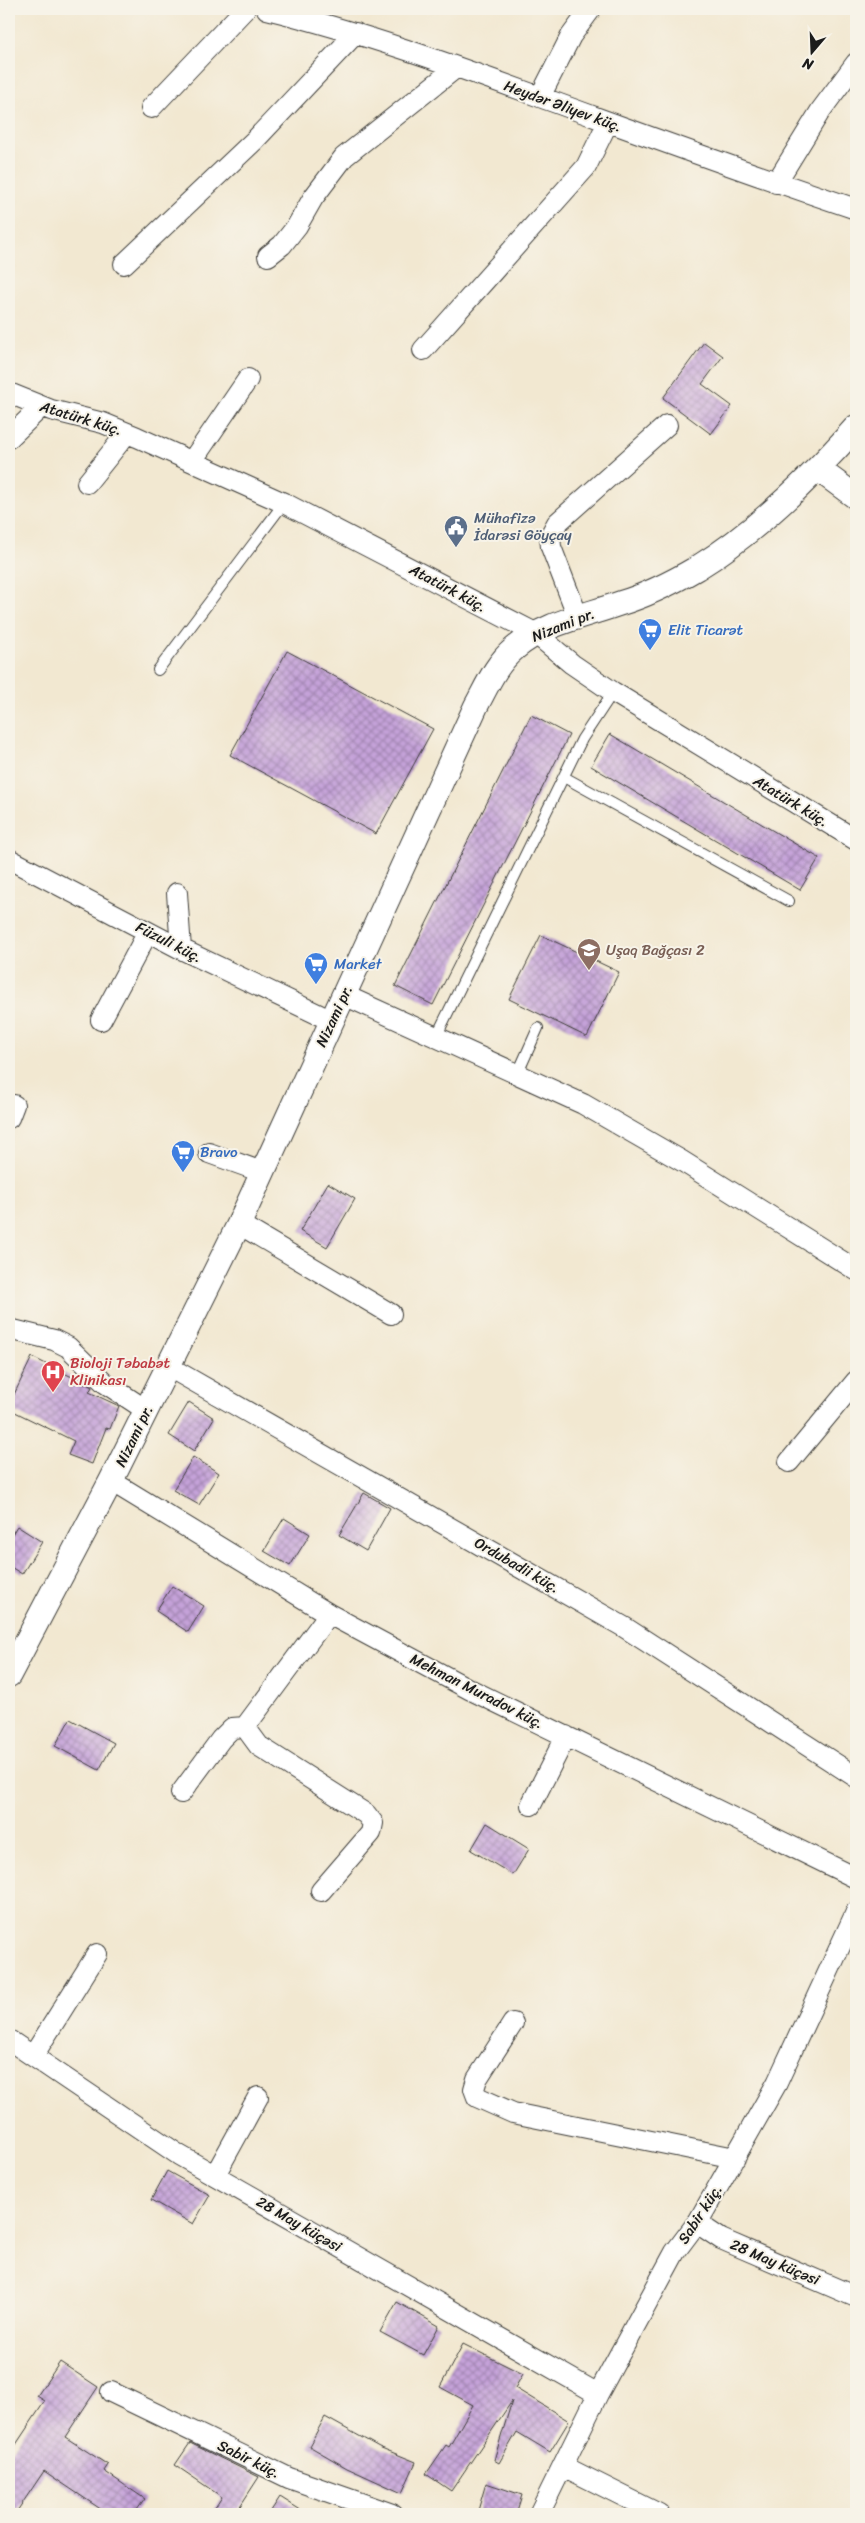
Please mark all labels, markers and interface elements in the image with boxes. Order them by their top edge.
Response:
north arrow [788,28,838,78]
text: N [799,50,818,78]
street label: Heydər Əliyev küç. [500,73,626,139]
street label: Atatürk küç. [36,393,125,443]
place label: Mühafizə İdarəsi Göyçay [473,505,572,548]
public building icon: Mühafizə İdarəsi Göyçay [443,514,469,548]
street label: Atatürk küç. [404,556,491,619]
street label: Nizami pr. [527,601,599,649]
supermarket icon: Elit Ticarət [637,617,663,651]
place label: Elit Ticarət [668,617,744,643]
street label: Atatürk küç. [747,768,834,834]
street label: Füzuli küç. [131,914,207,970]
school or university icon: Uşaq Bağçası 2 [576,937,602,971]
place label: Uşaq Bağçası 2 [606,937,705,963]
supermarket icon: Market [303,951,329,985]
place label: Market [334,951,383,977]
street label: Nizami pr. [308,981,360,1051]
supermarket icon: Bravo [170,1139,196,1173]
place label: Bravo [200,1139,238,1165]
place label: Bioloji Təbabət Klinikası [70,1350,170,1393]
hospital icon: Bioloji Təbabət Klinikası [40,1359,66,1393]
street label: Nizami pr. [108,1401,160,1471]
street label: Ordubadii küç. [469,1530,565,1600]
street label: Mehman Muradov küç. [405,1646,549,1736]
street label: Sabir küç. [671,2179,729,2249]
street label: 28 May küçəsi [251,2189,348,2260]
street label: 28 May küçəsi [726,2231,825,2293]
street label: Sabir küç. [213,2433,285,2485]

